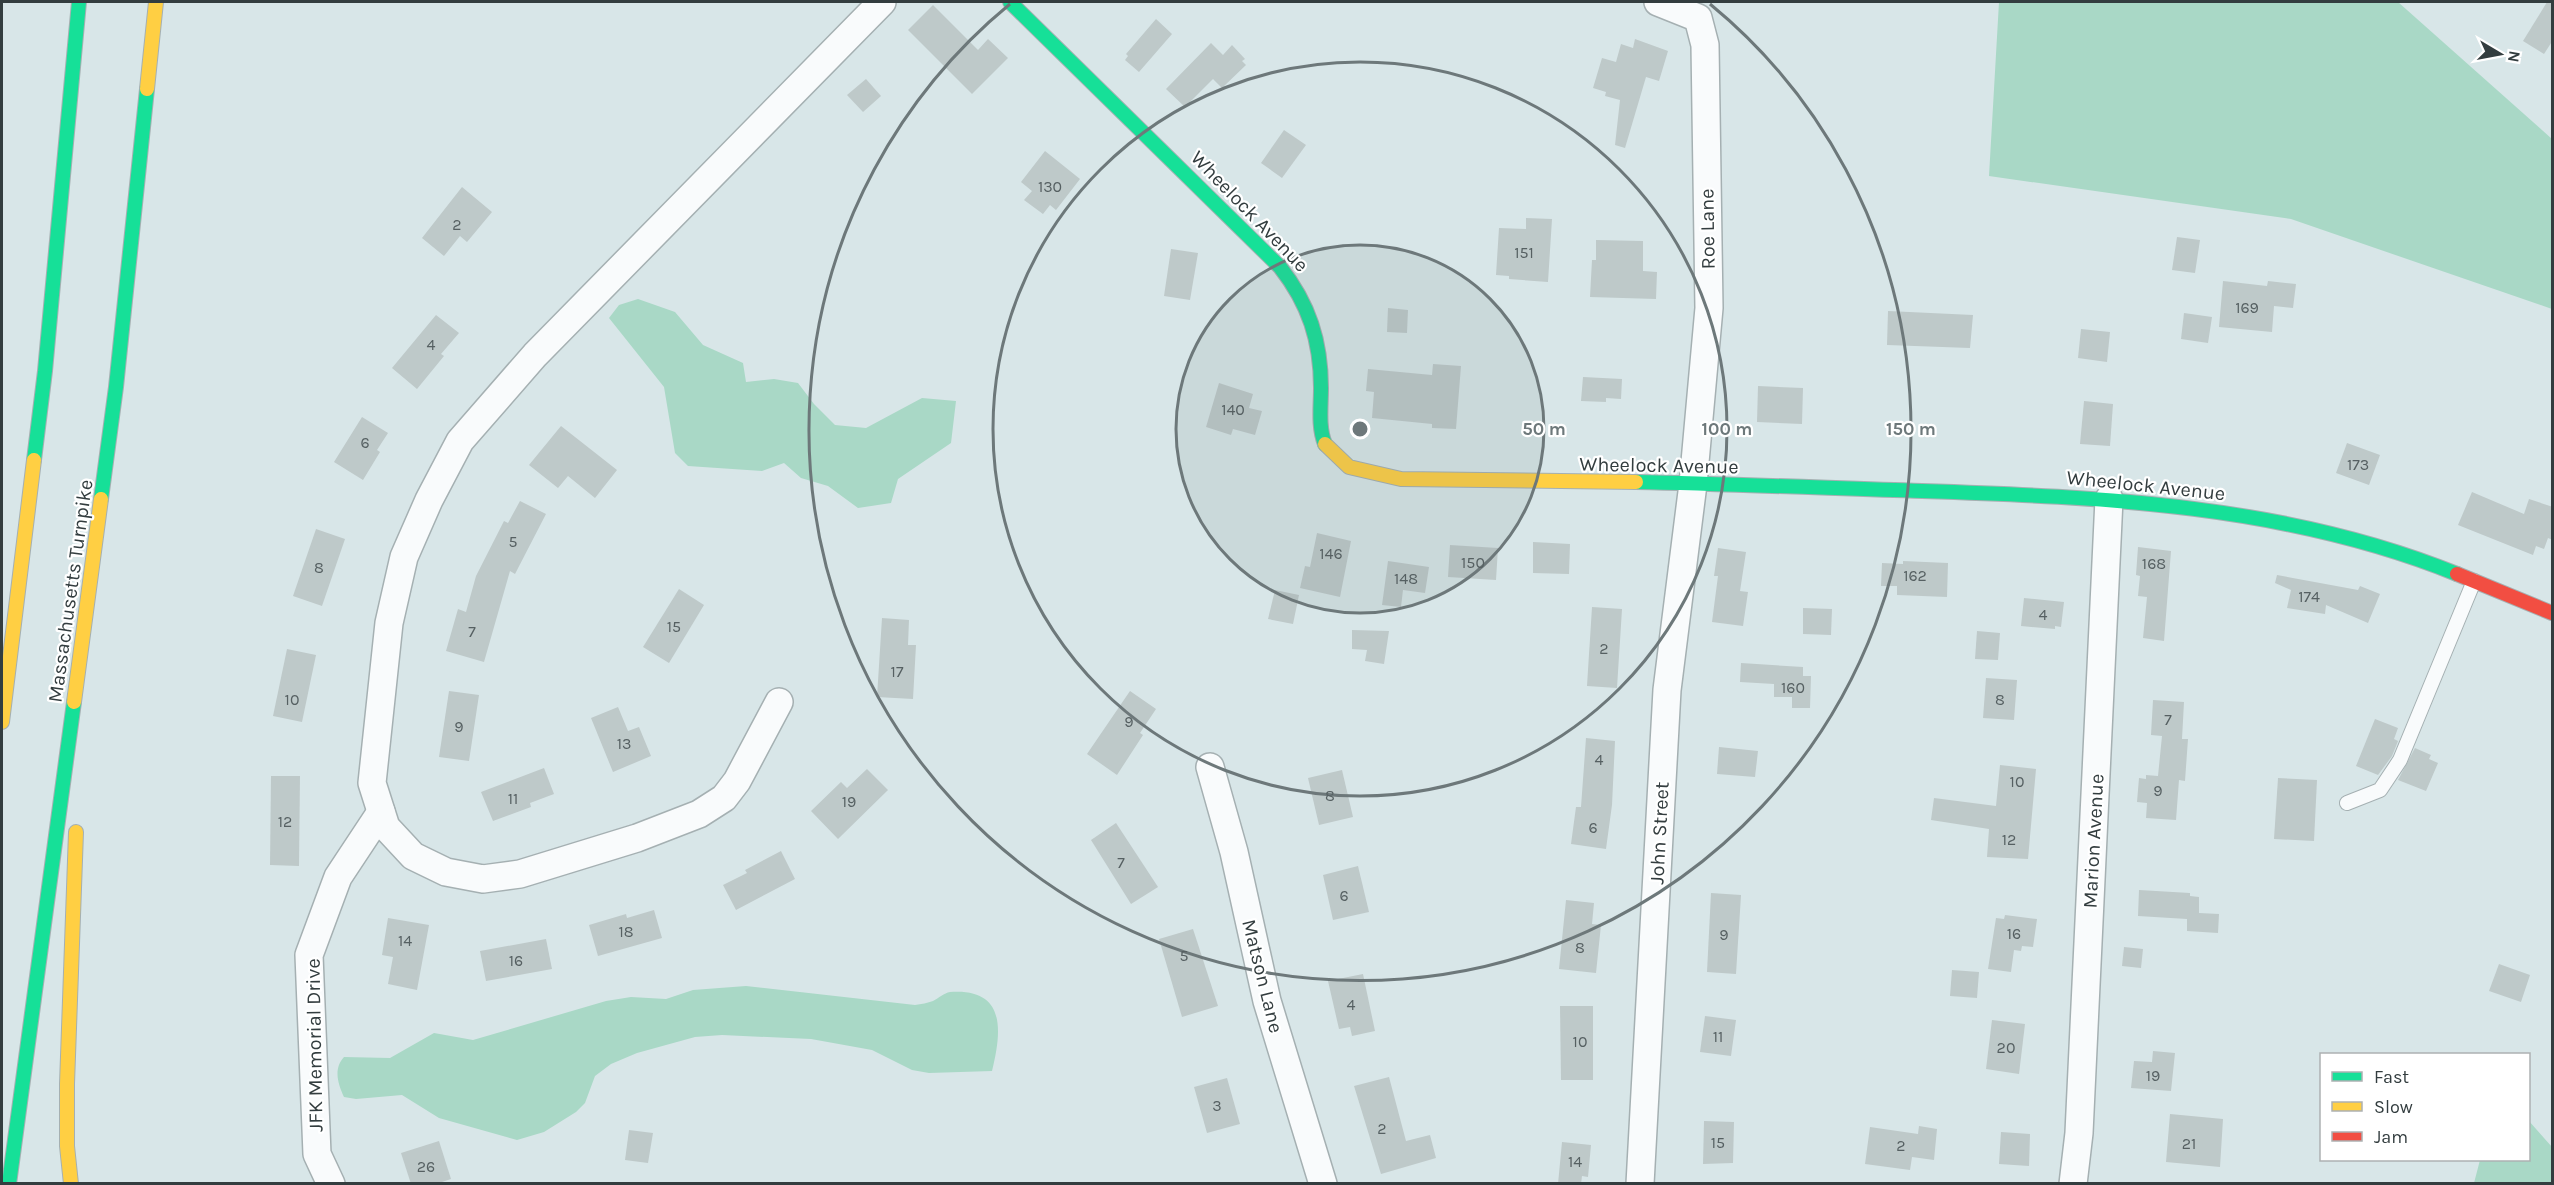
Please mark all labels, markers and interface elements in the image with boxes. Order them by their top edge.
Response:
north arrow [2470,24,2530,84]
text: N [2504,49,2525,64]
street label: Wheelock Avenue [1186,146,1313,277]
house number: 130 [1038,177,1062,196]
street label: Roe Lane [1695,188,1720,270]
house number: 2 [452,215,462,234]
house number: 151 [1514,243,1534,262]
house number: 169 [2235,298,2259,317]
house number: 4 [427,335,436,354]
house number: 140 [1221,400,1245,419]
text: 50 m [1522,418,1566,440]
text: 100 m [1702,418,1752,440]
text: 150 m [1886,418,1936,440]
centre of rings [1350,419,1370,439]
house number: 6 [360,433,370,452]
street label: Wheelock Avenue [1579,453,1739,478]
house number: 173 [2347,455,2369,474]
street label: Wheelock Avenue [2066,466,2226,505]
street label: Massachusetts Turnpike [43,478,98,704]
house number: 5 [508,532,518,551]
house number: 146 [1319,544,1343,563]
house number: 150 [1461,553,1485,572]
house number: 168 [2142,554,2166,573]
house number: 8 [314,558,324,577]
house number: 162 [1903,566,1927,585]
house number: 148 [1394,569,1418,588]
house number: 174 [2298,587,2320,606]
house number: 4 [2039,605,2048,624]
house number: 15 [667,617,681,636]
house number: 7 [468,622,476,641]
house number: 2 [1599,639,1609,658]
house number: 17 [891,662,904,681]
house number: 160 [1781,678,1805,697]
house number: 10 [285,690,299,709]
house number: 8 [1995,690,2005,709]
house number: 7 [2164,710,2172,729]
house number: 9 [1124,712,1134,731]
house number: 9 [454,717,464,736]
house number: 13 [617,734,631,753]
house number: 4 [1595,750,1604,769]
house number: 10 [2010,772,2024,791]
street label: Marion Avenue [2078,773,2109,909]
street label: John Street [1645,781,1674,885]
house number: 9 [2153,781,2163,800]
house number: 8 [1325,786,1335,805]
house number: 11 [508,789,518,808]
house number: 19 [842,792,856,811]
house number: 12 [278,812,292,831]
house number: 6 [1588,818,1598,837]
house number: 12 [2002,830,2016,849]
house number: 7 [1117,853,1125,872]
house number: 6 [1339,886,1349,905]
street label: Matson Lane [1237,917,1288,1035]
house number: 18 [618,922,634,941]
house number: 16 [2007,924,2021,943]
house number: 9 [1719,925,1729,944]
house number: 14 [398,931,412,950]
house number: 8 [1575,938,1585,957]
house number: 5 [1179,946,1189,965]
house number: 16 [509,951,523,970]
street label: JFK Memorial Drive [301,958,328,1132]
house number: 4 [1347,995,1356,1014]
house number: 11 [1713,1027,1723,1046]
house number: 10 [1573,1032,1587,1051]
house number: 20 [1997,1038,2015,1057]
legend [2320,1053,2530,1161]
house number: 19 [2146,1066,2160,1085]
text: Fast [2374,1066,2409,1088]
house number: 3 [1212,1096,1222,1115]
text: Slow [2374,1096,2413,1118]
house number: 2 [1377,1119,1387,1138]
text: Jam [2374,1126,2408,1148]
house number: 15 [1711,1133,1725,1152]
house number: 21 [2182,1134,2196,1153]
house number: 2 [1896,1136,1906,1155]
house number: 14 [1568,1152,1582,1171]
house number: 26 [417,1157,435,1176]

